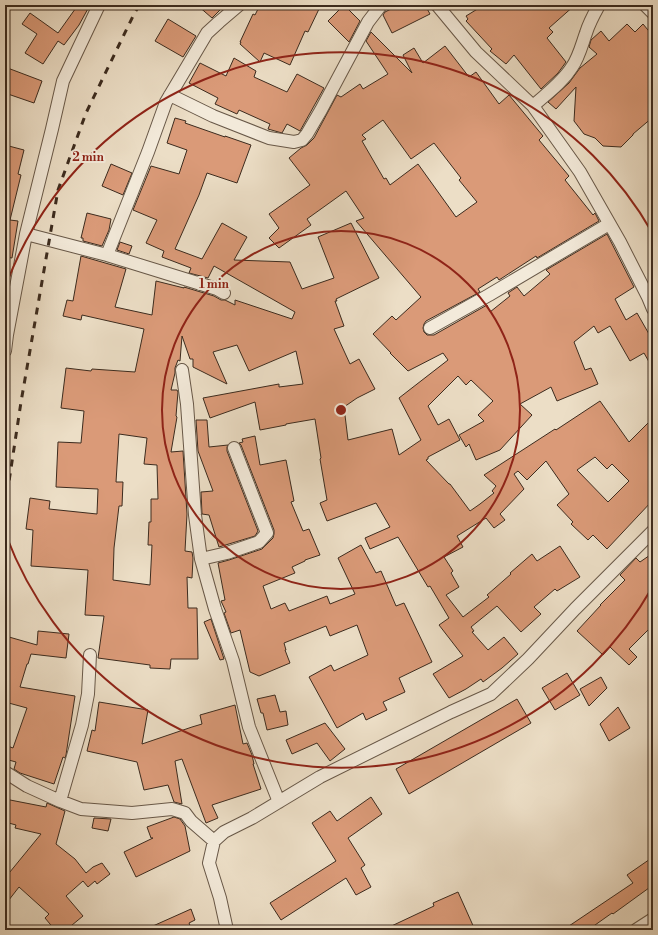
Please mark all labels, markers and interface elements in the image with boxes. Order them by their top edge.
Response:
text: 2 min [72,150,104,165]
text: 1 min [199,277,230,292]
centre of rings [334,403,348,417]

